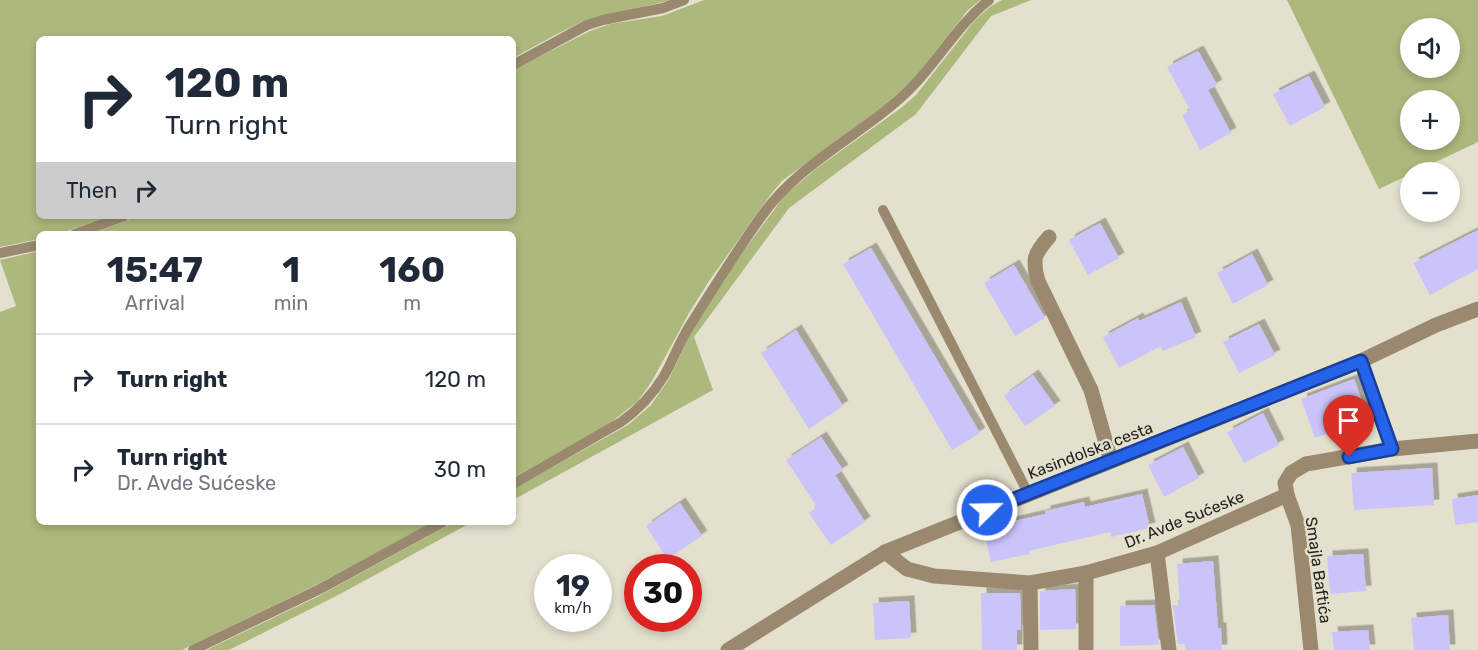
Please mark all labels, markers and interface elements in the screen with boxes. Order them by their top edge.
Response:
map controls [1400,18,1460,222]
button: sound [1400,18,1460,78]
text: 120 m [165,58,289,108]
icon: right [66,60,144,138]
button: + [1400,90,1460,150]
text: Turn right [165,109,288,141]
button: − [1400,162,1460,222]
icon: right [129,174,162,207]
text: Then [66,177,117,204]
text: 15:47 [107,248,203,291]
text: 1 [282,248,300,291]
text: 160 [379,248,445,291]
text: Arrival [125,291,185,315]
text: min [274,291,308,315]
text: m [403,291,421,315]
icon: right [66,363,99,396]
text: Turn right [117,366,227,393]
text: 120 m [425,366,486,393]
pin [1323,395,1374,457]
icon: arrive [1332,404,1365,437]
street label: Kasindolska cesta [1025,418,1156,483]
text: Turn right [117,444,227,471]
icon: right [66,453,99,486]
text: 30 m [434,456,486,483]
text: Dr. Avde Sućeske [117,471,276,495]
position arrow [955,478,1019,542]
street label: Dr. Avde Sućeske [1122,487,1247,552]
street label: Smajla Baftića [1302,516,1335,625]
speed limit sign: 30 [624,554,702,632]
text: 19 [556,568,590,604]
text: km/h [554,599,592,617]

